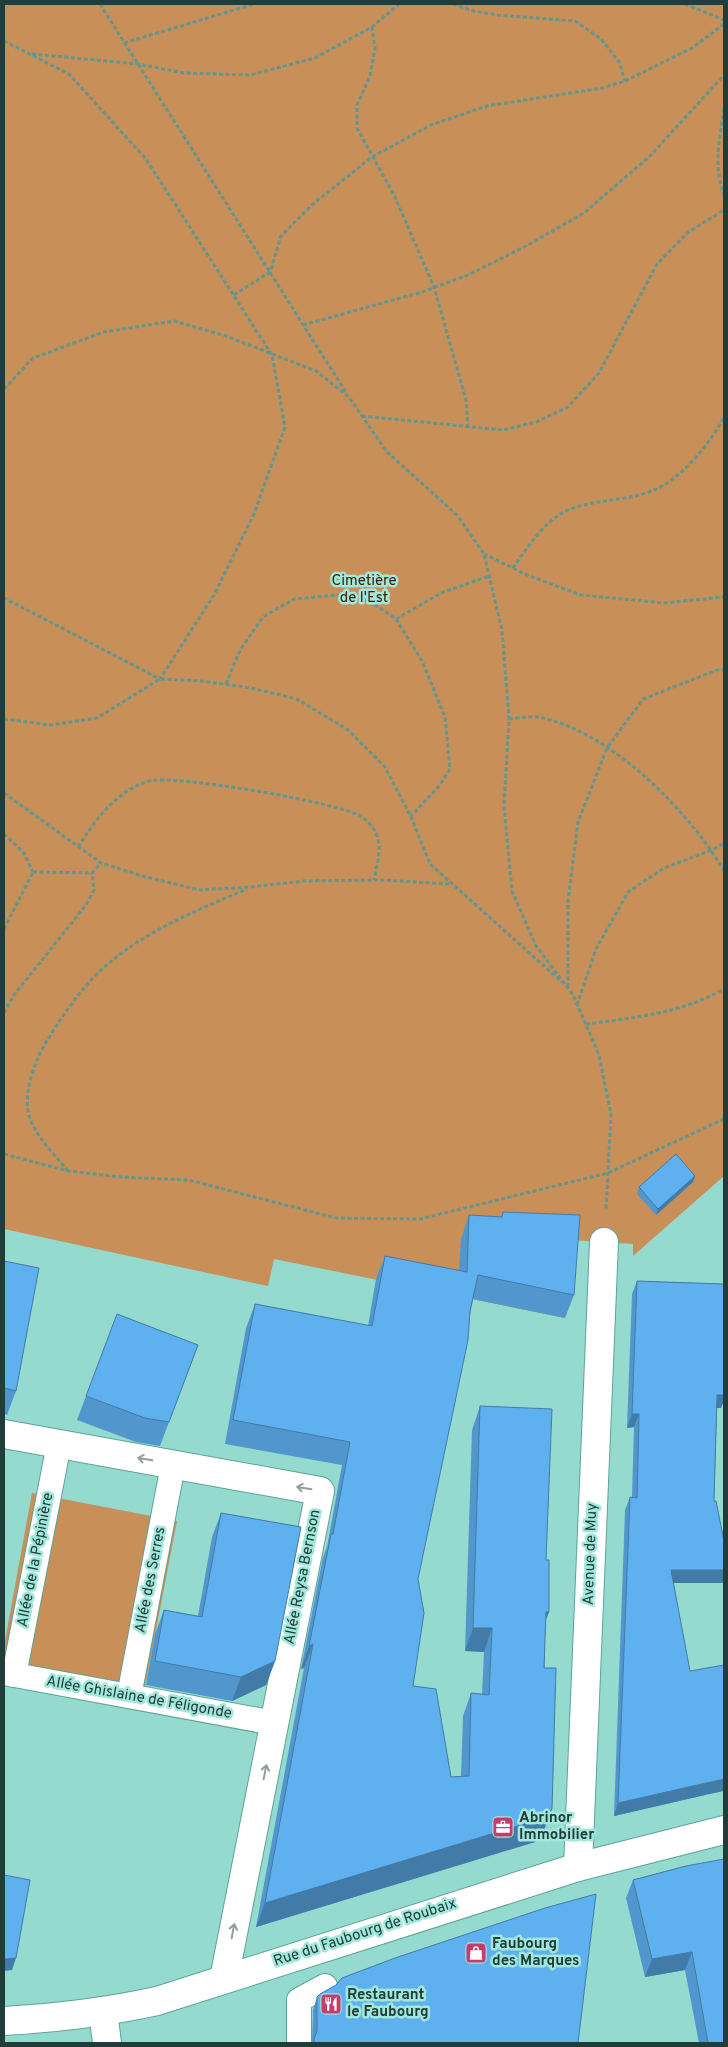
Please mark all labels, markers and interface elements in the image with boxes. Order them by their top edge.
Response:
park label: Cimetière de l'Est [331,572,397,608]
one-way arrow [137,1454,153,1464]
one-way arrow [297,1483,313,1493]
street label: Allée de la Pépinière [14,1491,58,1629]
street label: Avenue de Muy [580,1502,602,1605]
street label: Allée Reysa Bernson [281,1508,325,1646]
street label: Allée des Serres [131,1525,171,1635]
street label: Allée Ghislaine de Féligonde [45,1672,233,1724]
one-way arrow [260,1764,270,1780]
place label: Abrinor Immobilier [519,1809,595,1845]
office icon: Abrinor Immobilier [491,1815,515,1839]
street label: Rue du Faubourg de Roubaix [271,1894,459,1972]
one-way arrow [229,1924,238,1940]
place label: Faubourg des Marques [492,1935,579,1971]
shop icon: Faubourg des Marques [464,1941,488,1965]
place label: Restaurant le Faubourg [347,1986,429,2022]
restaurant icon: Restaurant le Faubourg [319,1992,343,2016]

